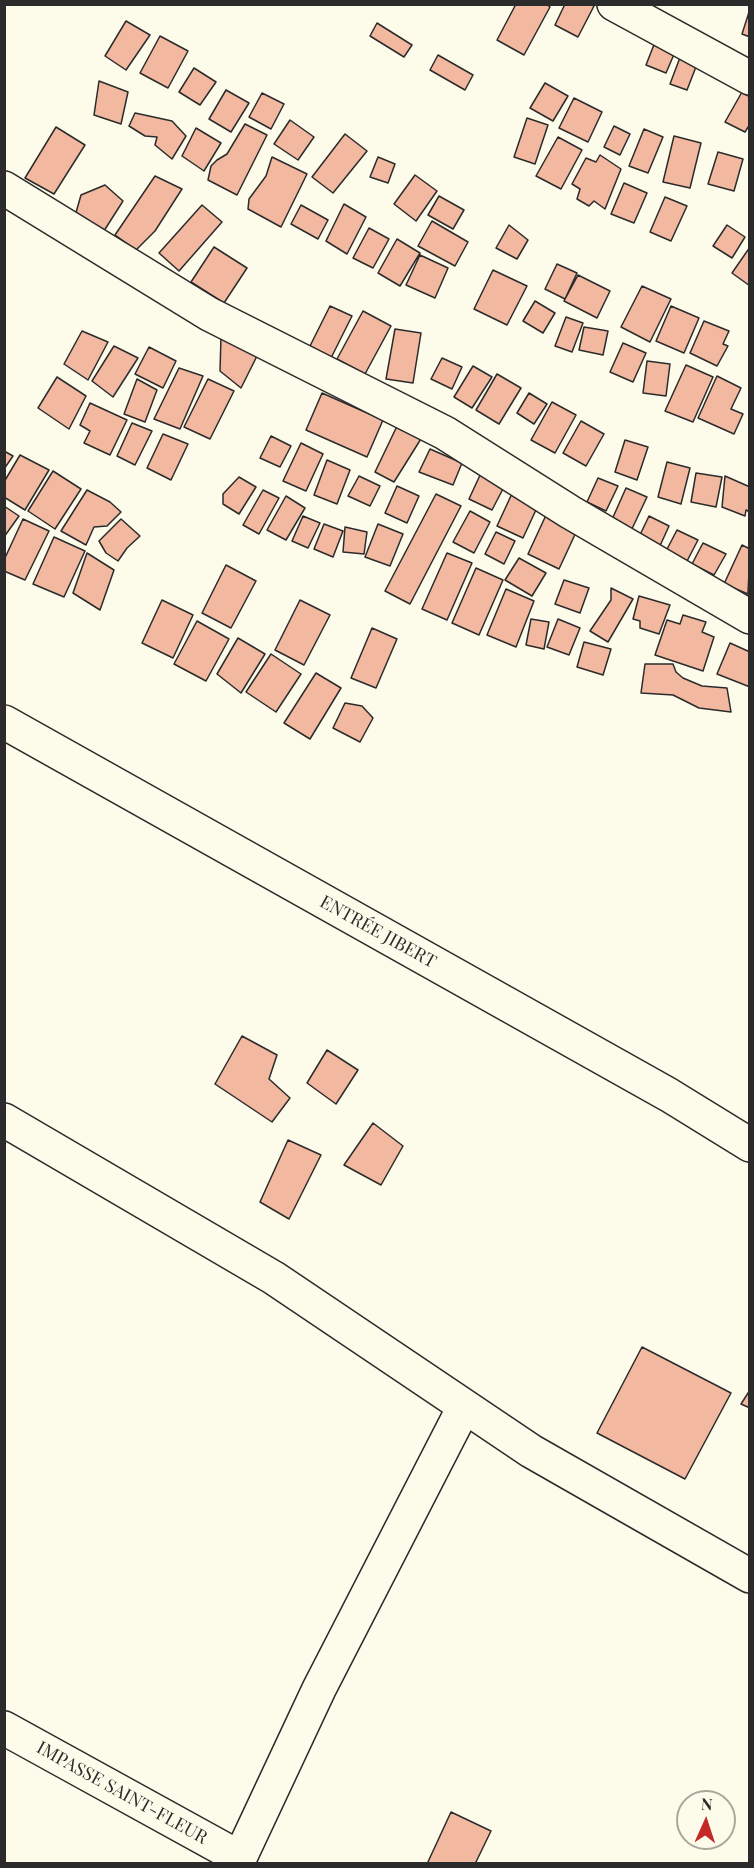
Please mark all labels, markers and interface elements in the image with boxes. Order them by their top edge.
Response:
street label: ENTRÉE JIBERT [316,891,440,973]
street label: IMPASSE SAINT-FLEUR [33,1737,211,1849]
north arrow [676,1790,736,1850]
text: N [701,1793,713,1814]

